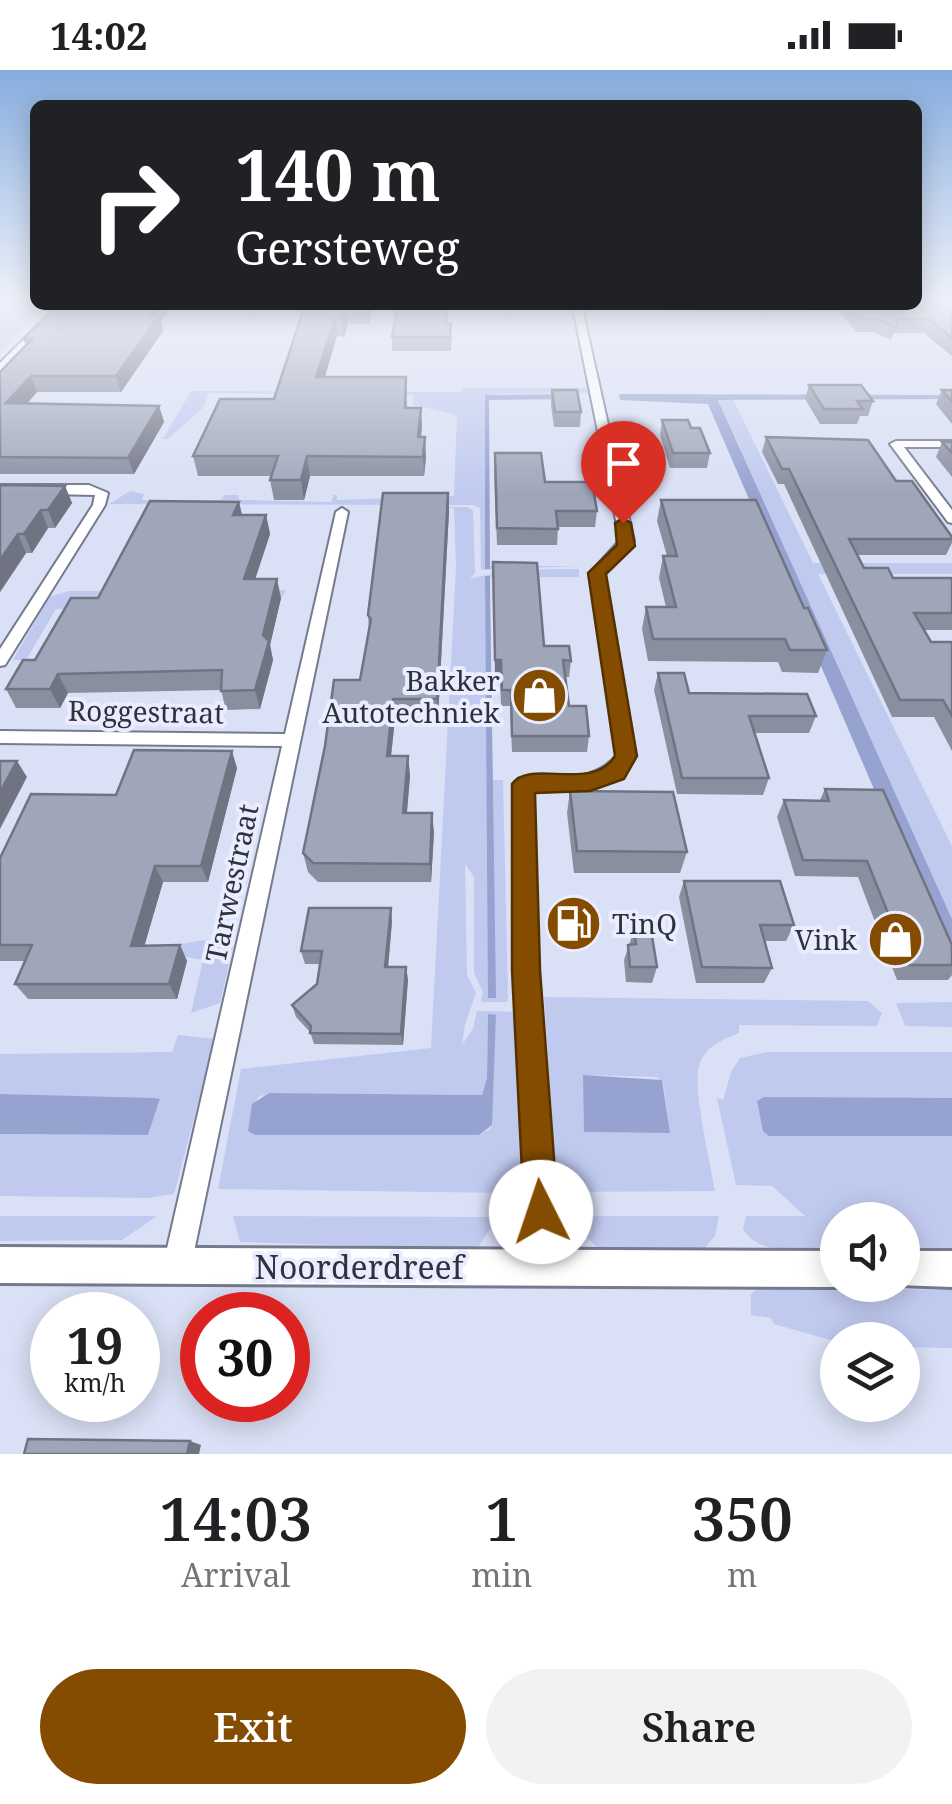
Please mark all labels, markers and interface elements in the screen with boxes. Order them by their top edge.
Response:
text: 14:02 [50,9,147,61]
text: 140 m [235,126,441,222]
icon: right [70,140,200,270]
text: Gersteweg [235,217,460,278]
pin [581,421,666,524]
icon: arrive [596,436,651,491]
place label: Bakker Autotechniek [322,661,501,731]
shop icon: Bakker Autotechniek [509,666,569,726]
street label: Roggestraat [68,691,225,731]
street label: Tarwestraat [196,800,266,966]
fuel station icon: TinQ [543,893,603,953]
place label: TinQ [612,904,677,942]
shop icon: Vink [866,909,926,969]
place label: Vink [795,920,858,958]
position arrow [489,1160,593,1264]
map controls [820,1202,920,1422]
button: sound [820,1202,920,1302]
street label: Noorderdreef [254,1245,467,1288]
speed limit sign: 30 [180,1292,310,1422]
text: 19 [67,1311,123,1379]
button: layers [820,1322,920,1422]
text: km/h [64,1365,126,1399]
text: 14:03 [159,1477,312,1559]
text: 1 [485,1477,519,1559]
text: 350 [692,1477,793,1559]
text: Arrival [181,1553,290,1596]
text: min [471,1553,532,1596]
text: m [727,1553,757,1596]
button: Exit [40,1669,466,1784]
button: Share [486,1669,912,1784]

